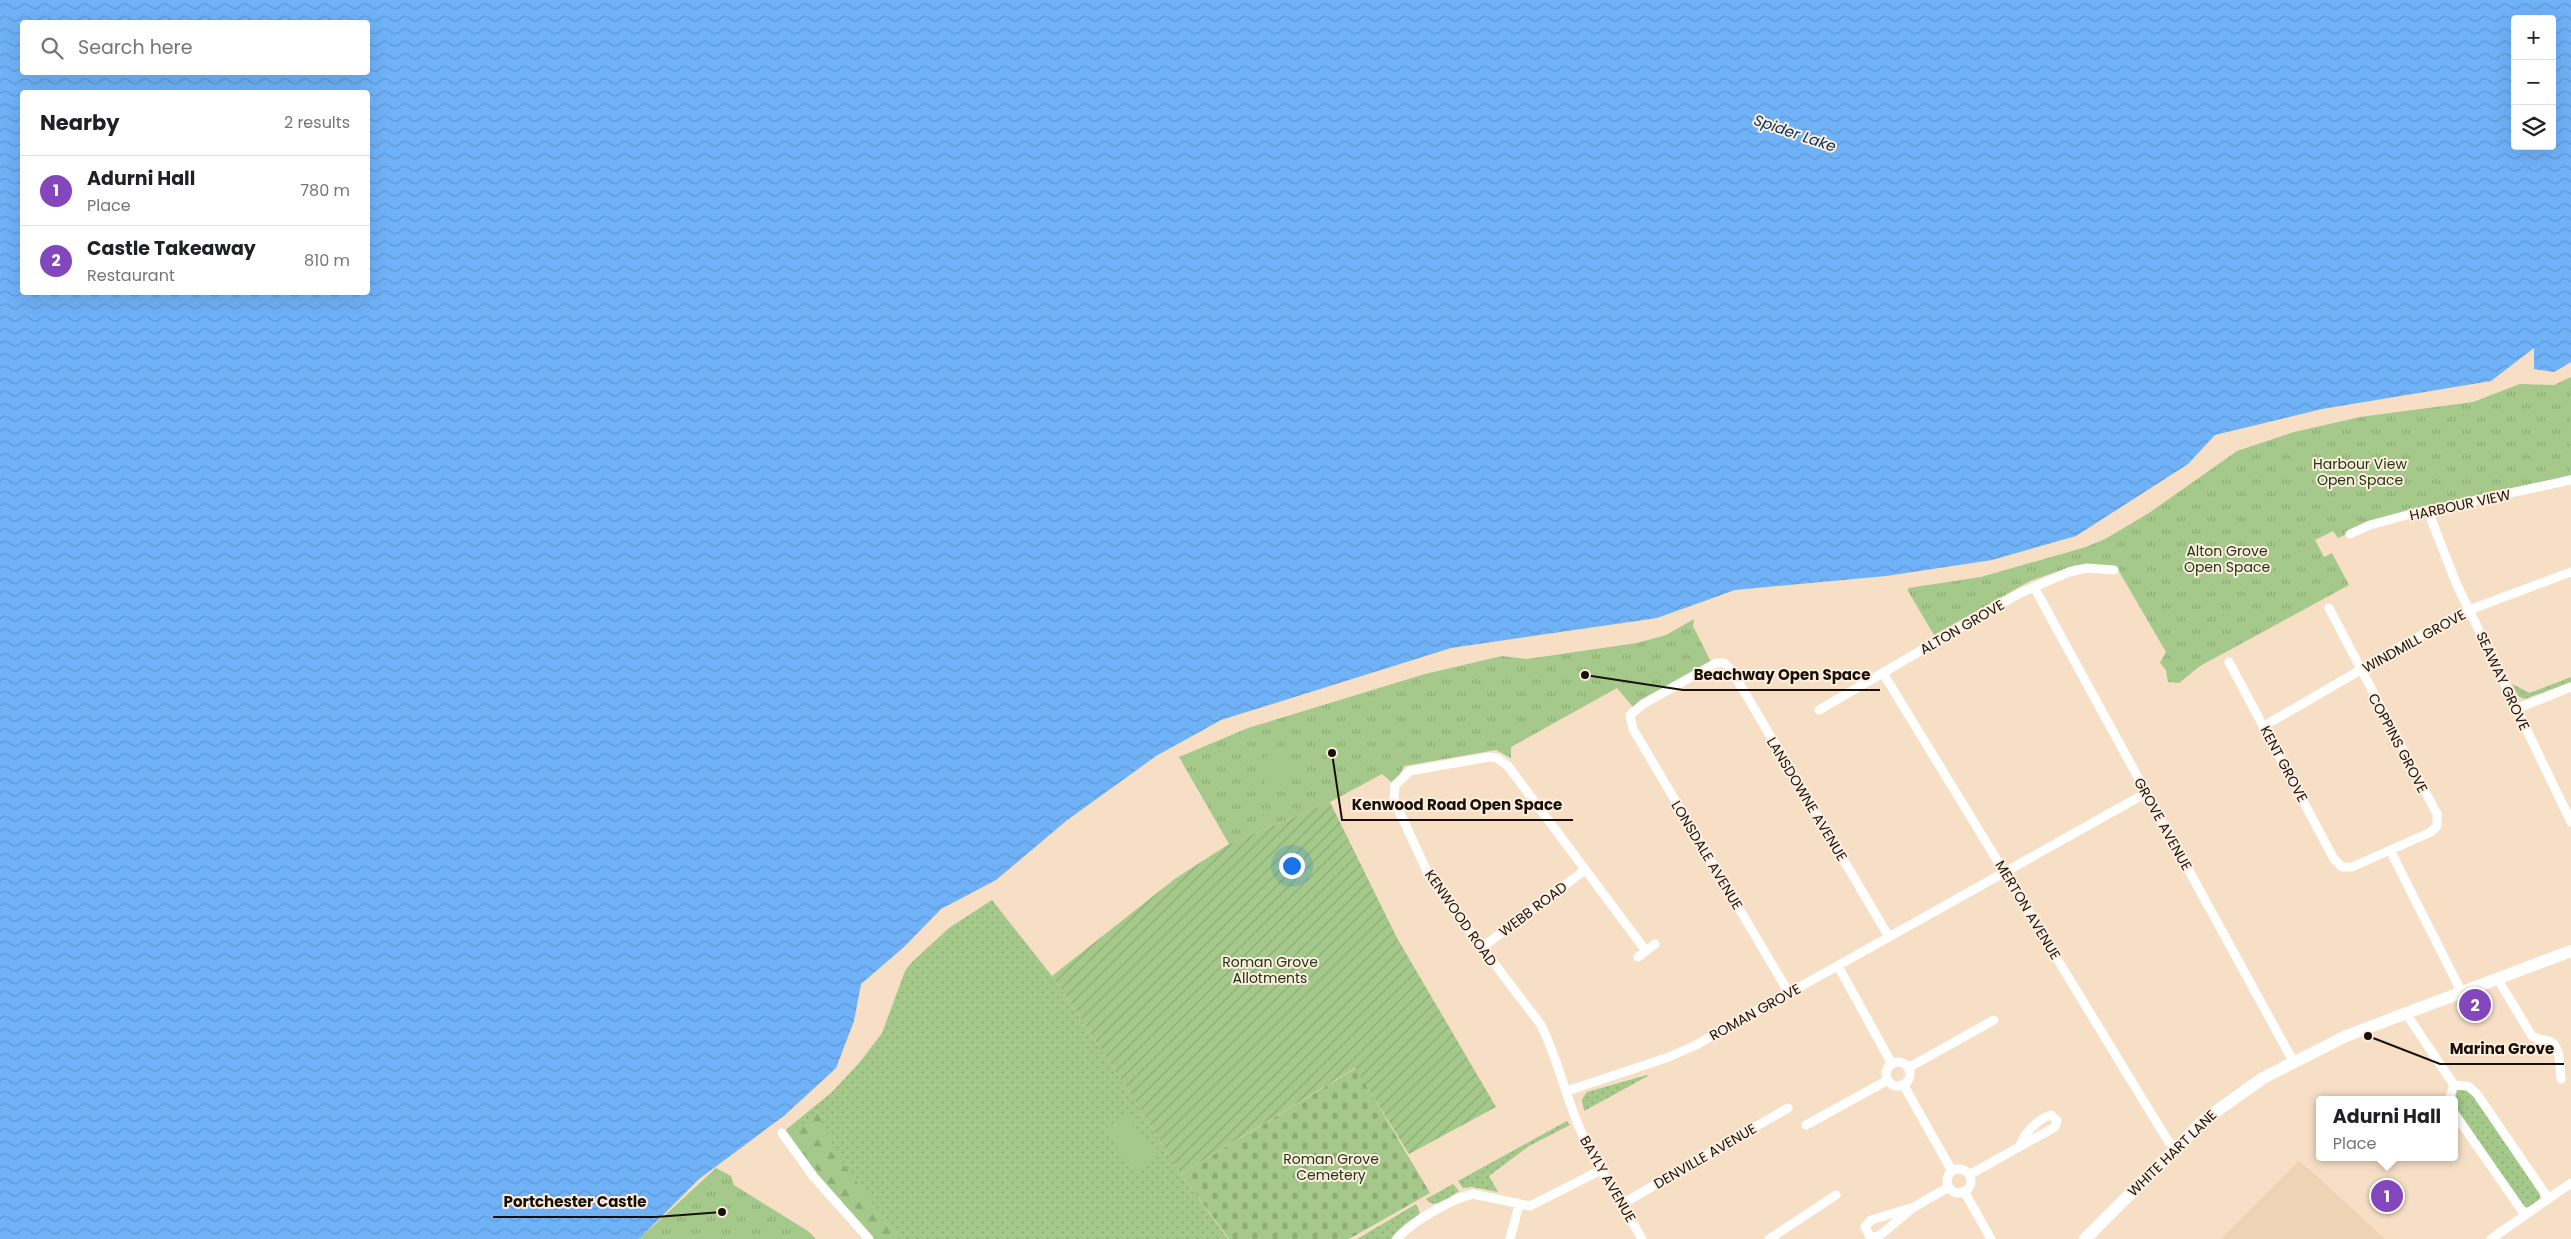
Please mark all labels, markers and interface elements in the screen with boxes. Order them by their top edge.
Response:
map controls [2511,15,2556,150]
button: + [2511,15,2556,60]
search box [20,20,370,75]
icon: search [38,34,66,62]
text: Search here [78,34,192,61]
button: − [2511,60,2556,105]
button: layers [2511,105,2556,150]
text: Nearby [40,108,120,137]
water label: Spider Lake [1751,109,1839,157]
text: 2 results [284,111,350,134]
text: Adurni Hall [87,165,195,192]
text: 1 [53,179,59,202]
text: 780 m [300,179,350,202]
text: Place [87,194,131,217]
text: Castle Takeaway [87,235,256,262]
text: 2 [51,249,61,272]
text: 810 m [304,249,350,272]
text: Restaurant [87,264,175,287]
park label: Harbour View Open Space [2313,454,2407,490]
street label: HARBOUR VIEW [2408,484,2513,525]
park label: Alton Grove Open Space [2184,541,2270,577]
street label: ALTON GROVE [1916,595,2008,659]
street label: WINDMILL GROVE [2359,604,2469,678]
street label: SEAWAY GROVE [2471,628,2535,734]
callout: Beachway Open Space [1683,660,1880,690]
text: Beachway Open Space [1694,664,1870,685]
street label: COPPINS GROVE [2363,690,2433,796]
street label: KENT GROVE [2256,722,2312,806]
street label: LANSDOWNE AVENUE [1762,733,1852,865]
street label: GROVE AVENUE [2129,774,2197,874]
callout: Kenwood Road Open Space [1342,790,1573,820]
text: Kenwood Road Open Space [1352,794,1562,815]
street label: LONSDALE AVENUE [1666,797,1748,913]
your location [1279,853,1305,879]
street label: MERTON AVENUE [1990,857,2066,963]
street label: KENWOOD ROAD [1420,866,1502,970]
street label: WEBB ROAD [1495,877,1571,941]
park label: Roman Grove Allotments [1222,952,1318,988]
street label: ROMAN GROVE [1706,979,1804,1045]
pin: 2 [2459,986,2491,1024]
callout: Marina Grove [2440,1034,2564,1064]
text: Marina Grove [2450,1038,2554,1059]
popup [2316,1096,2458,1161]
text: Adurni Hall [2333,1103,2441,1130]
street label: WHITE HART LANE [2123,1105,2221,1201]
street label: DENVILLE AVENUE [1650,1118,1760,1194]
street label: BAYLY AVENUE [1575,1132,1641,1226]
text: Place [2333,1132,2377,1155]
park label: Roman Grove Cemetery [1283,1149,1379,1185]
pin: 1 [2371,1177,2403,1215]
callout: Portchester Castle [493,1187,656,1217]
text: Portchester Castle [504,1191,646,1212]

